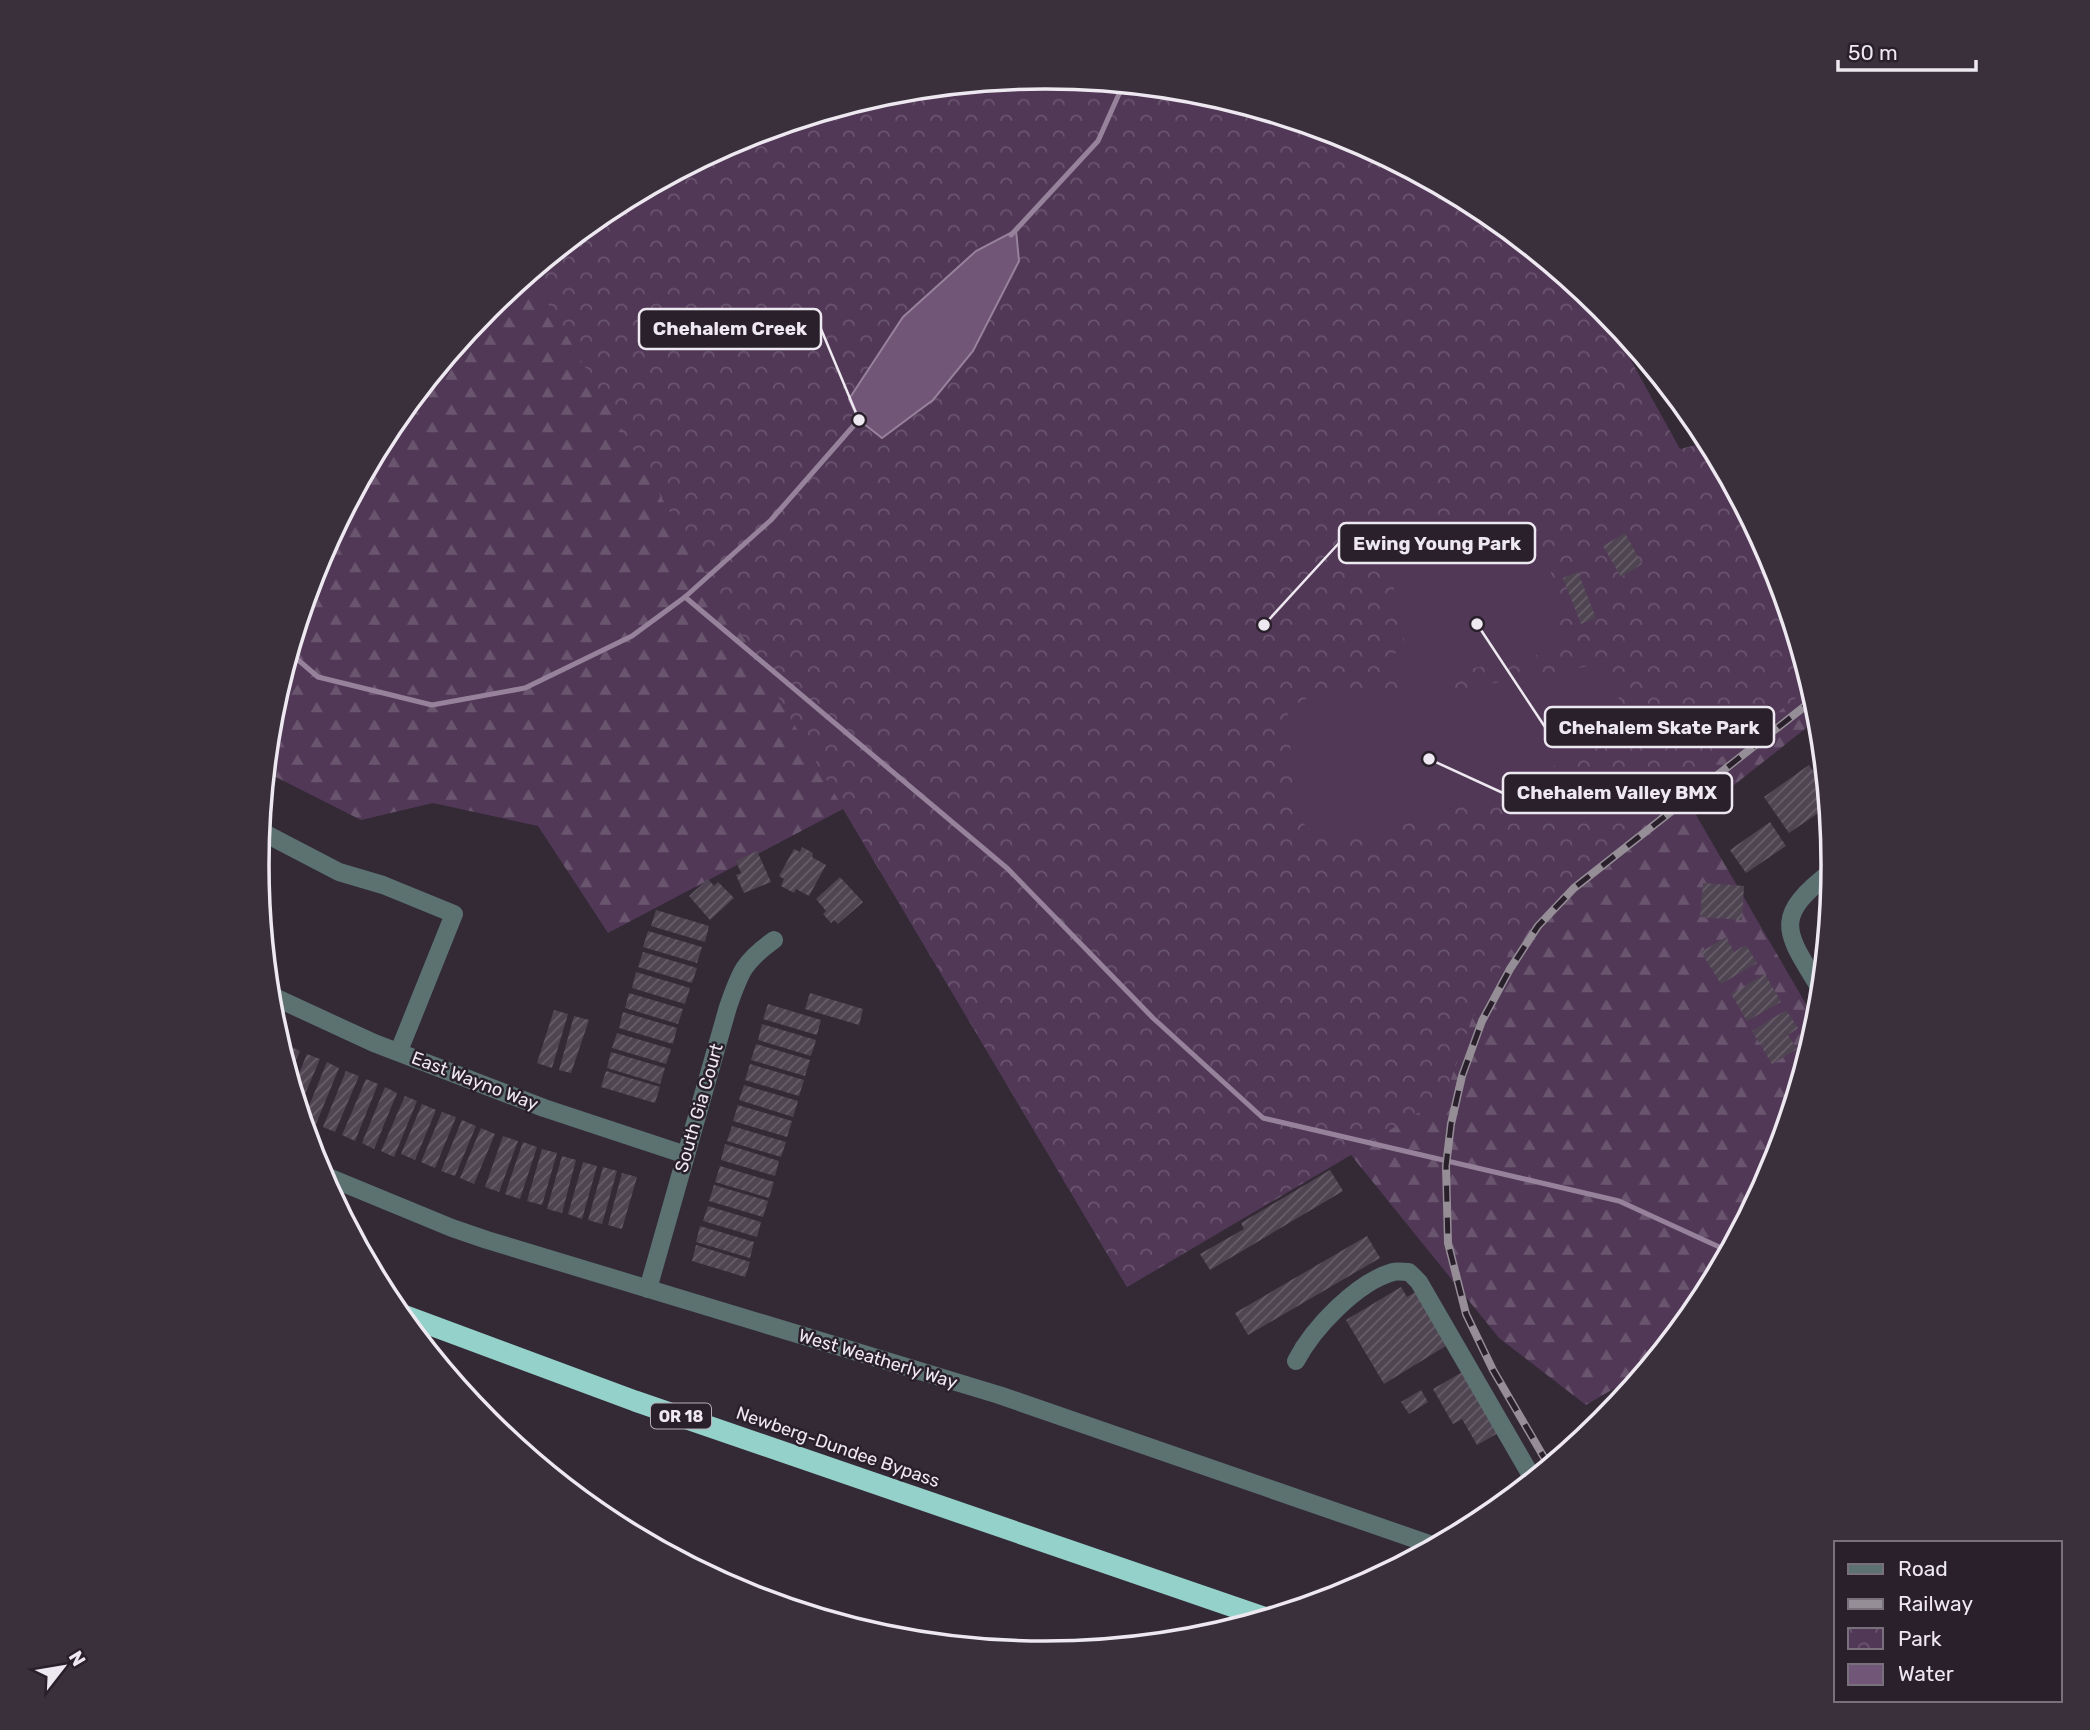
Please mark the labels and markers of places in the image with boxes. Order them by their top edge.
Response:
callout: Chehalem Creek [639,309,821,349]
callout: Ewing Young Park [1339,523,1535,563]
callout: Chehalem Skate Park [1545,707,1774,747]
callout: Chehalem Valley BMX [1503,773,1732,813]

